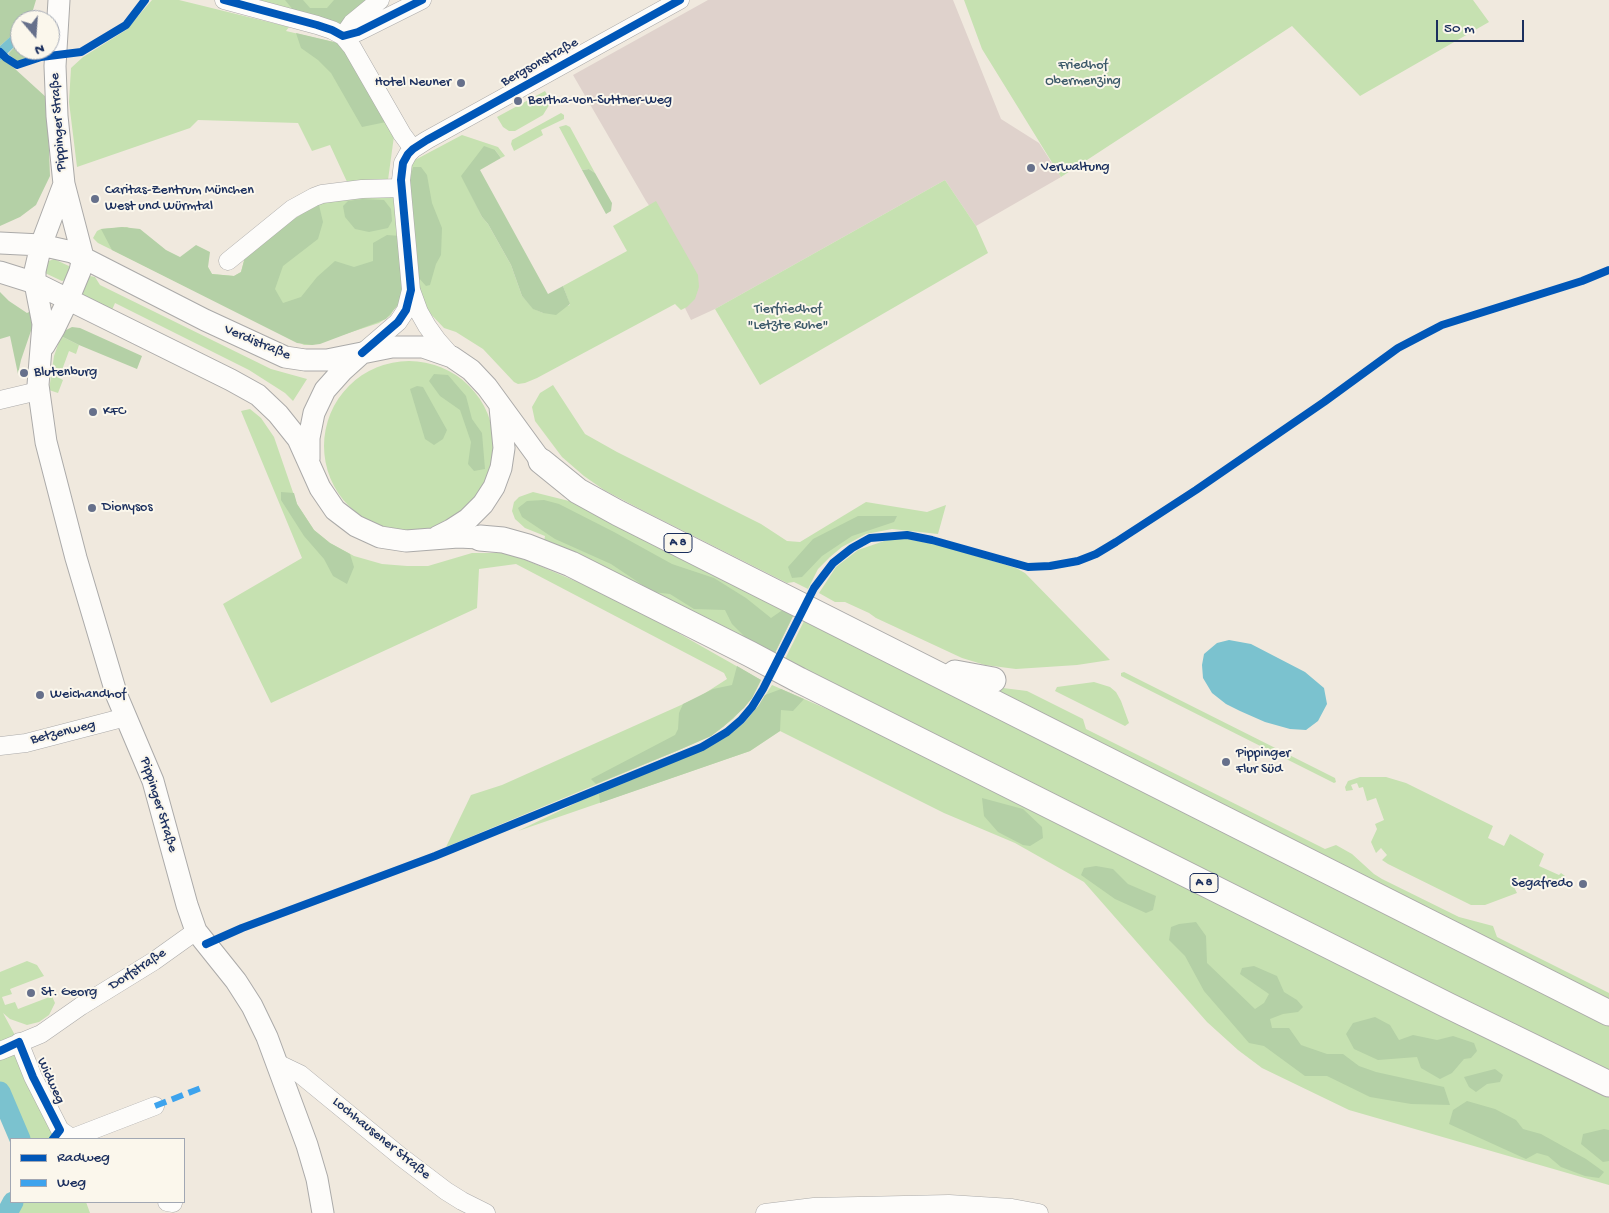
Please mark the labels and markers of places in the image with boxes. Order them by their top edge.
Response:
place label: Hotel Neuner [375,75,451,91]
marker: Hotel Neuner [455,77,467,89]
place label: Bertha-von-Suttner-Weg [528,93,672,109]
marker: Bertha-von-Suttner-Weg [512,95,524,107]
place label: Verwaltung [1041,160,1110,176]
marker: Verwaltung [1025,162,1037,174]
place label: Caritas-Zentrum München West und Würmtal [105,183,254,216]
marker: Caritas-Zentrum München West und Würmtal [89,193,101,205]
place label: Blutenburg [34,365,97,381]
marker: Blutenburg [18,367,30,379]
place label: KFC [103,404,125,420]
marker: KFC [87,406,99,418]
place label: Dionysos [102,500,153,516]
marker: Dionysos [86,502,98,514]
place label: Weichandhof [50,687,126,703]
marker: Weichandhof [34,689,46,701]
place label: Pippinger Flur Süd [1236,746,1290,779]
marker: Pippinger Flur Süd [1220,756,1232,768]
place label: Segafredo [1512,876,1573,892]
marker: Segafredo [1577,878,1589,890]
place label: St. Georg [41,985,97,1001]
marker: St. Georg [25,987,37,999]

